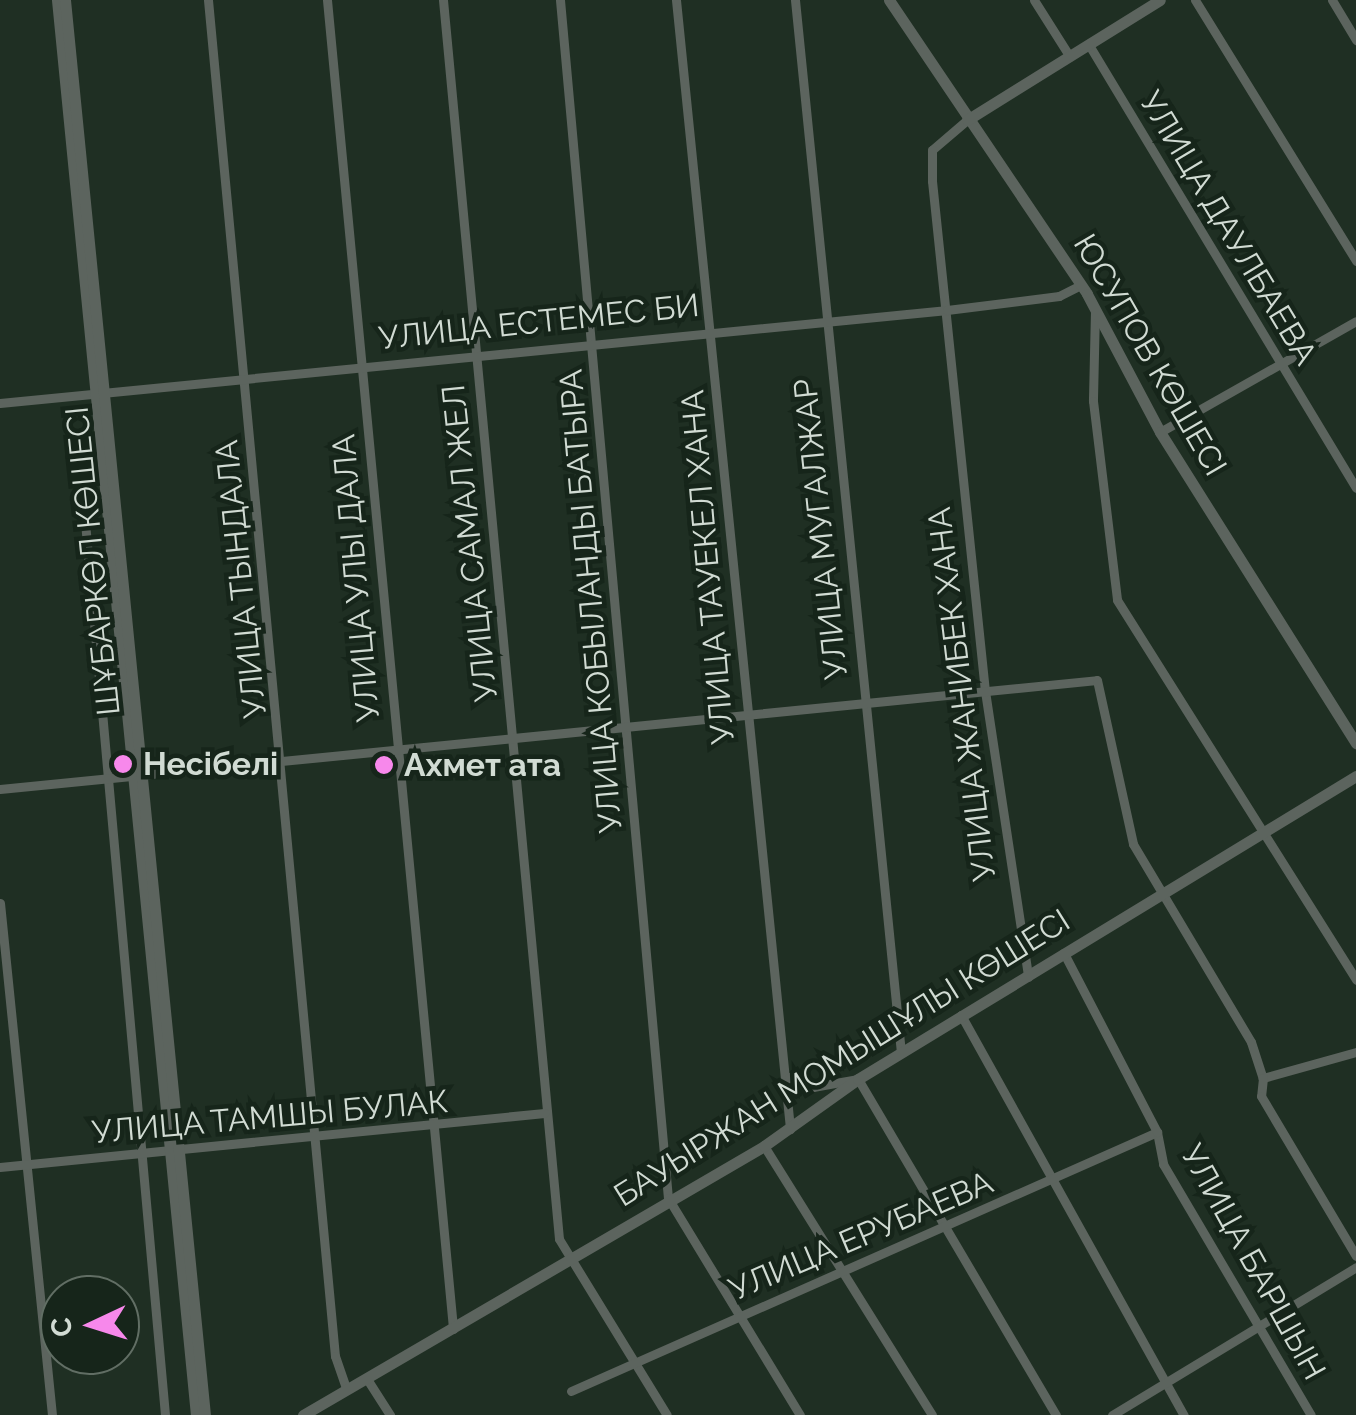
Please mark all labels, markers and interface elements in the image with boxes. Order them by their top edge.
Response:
street label: УЛИЦА ДАУЛБАЕВА [1131,84,1325,372]
street label: ЮСУПОВ КӨШЕСІ [1065,228,1235,482]
street label: УЛИЦА ЕСТЕМЕС БИ [376,286,702,358]
street label: УЛИЦА КОБЫЛАНДЫ БАТЫРА [552,367,630,835]
street label: УЛИЦА МУГАЛЖАР [786,376,856,682]
street label: УЛИЦА САМАЛ ЖЕЛ [434,382,506,704]
street label: УЛИЦА ТАУЕКЕЛ ХАНА [673,387,743,747]
street label: ШҰБАРКӨЛ КӨШЕСІ [58,405,128,717]
street label: УЛИЦА УЛЫ ДАЛА [324,432,388,724]
street label: УЛИЦА ТЫНДАЛА [207,437,275,721]
street label: УЛИЦА ЖАНИБЕК ХАНА [920,504,1004,884]
place label: Несібелі [143,745,278,783]
place label: Ахмет ата [404,746,561,784]
marker: Несібелі [112,753,134,775]
marker: Ахмет ата [373,754,395,776]
street label: БАУЫРЖАН МОМЫШҰЛЫ КӨШЕСІ [607,901,1077,1215]
street label: УЛИЦА ТАМШЫ БУЛАК [89,1082,451,1152]
street label: УЛИЦА БАРШЫН [1172,1137,1334,1387]
street label: УЛИЦА ЕРУБАЕВА [723,1163,999,1309]
north arrow [40,1275,140,1375]
text: С [44,1316,79,1338]

